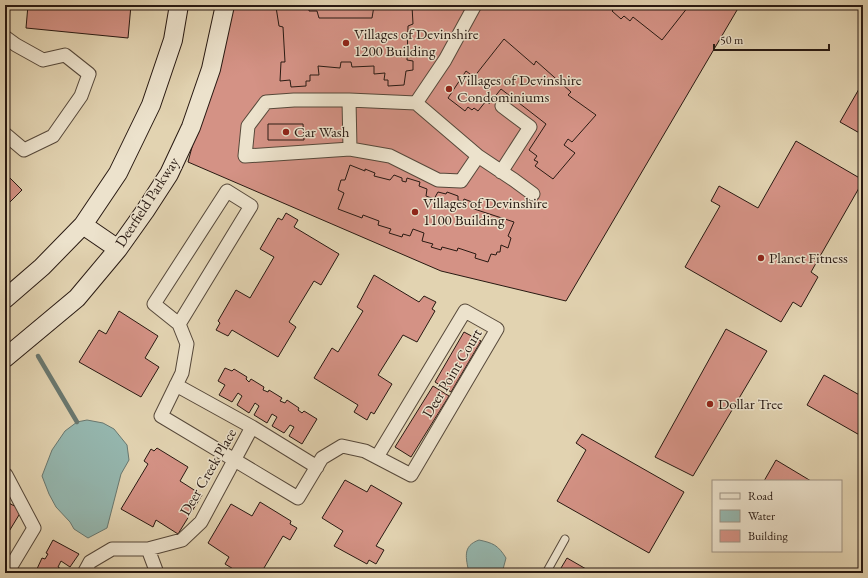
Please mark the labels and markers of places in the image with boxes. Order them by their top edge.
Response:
place label: Villages of Devinshire 1200 Building [354,24,479,60]
marker: Villages of Devinshire 1200 Building [341,38,351,48]
place label: Villages of Devinshire Condominiums [457,70,582,106]
marker: Villages of Devinshire Condominiums [444,84,454,94]
place label: Car Wash [294,122,350,141]
marker: Car Wash [281,127,291,137]
place label: Villages of Devinshire 1100 Building [423,193,548,229]
marker: Villages of Devinshire 1100 Building [410,207,420,217]
place label: Planet Fitness [769,248,848,267]
marker: Planet Fitness [756,253,766,263]
place label: Dollar Tree [718,394,783,413]
marker: Dollar Tree [705,399,715,409]

